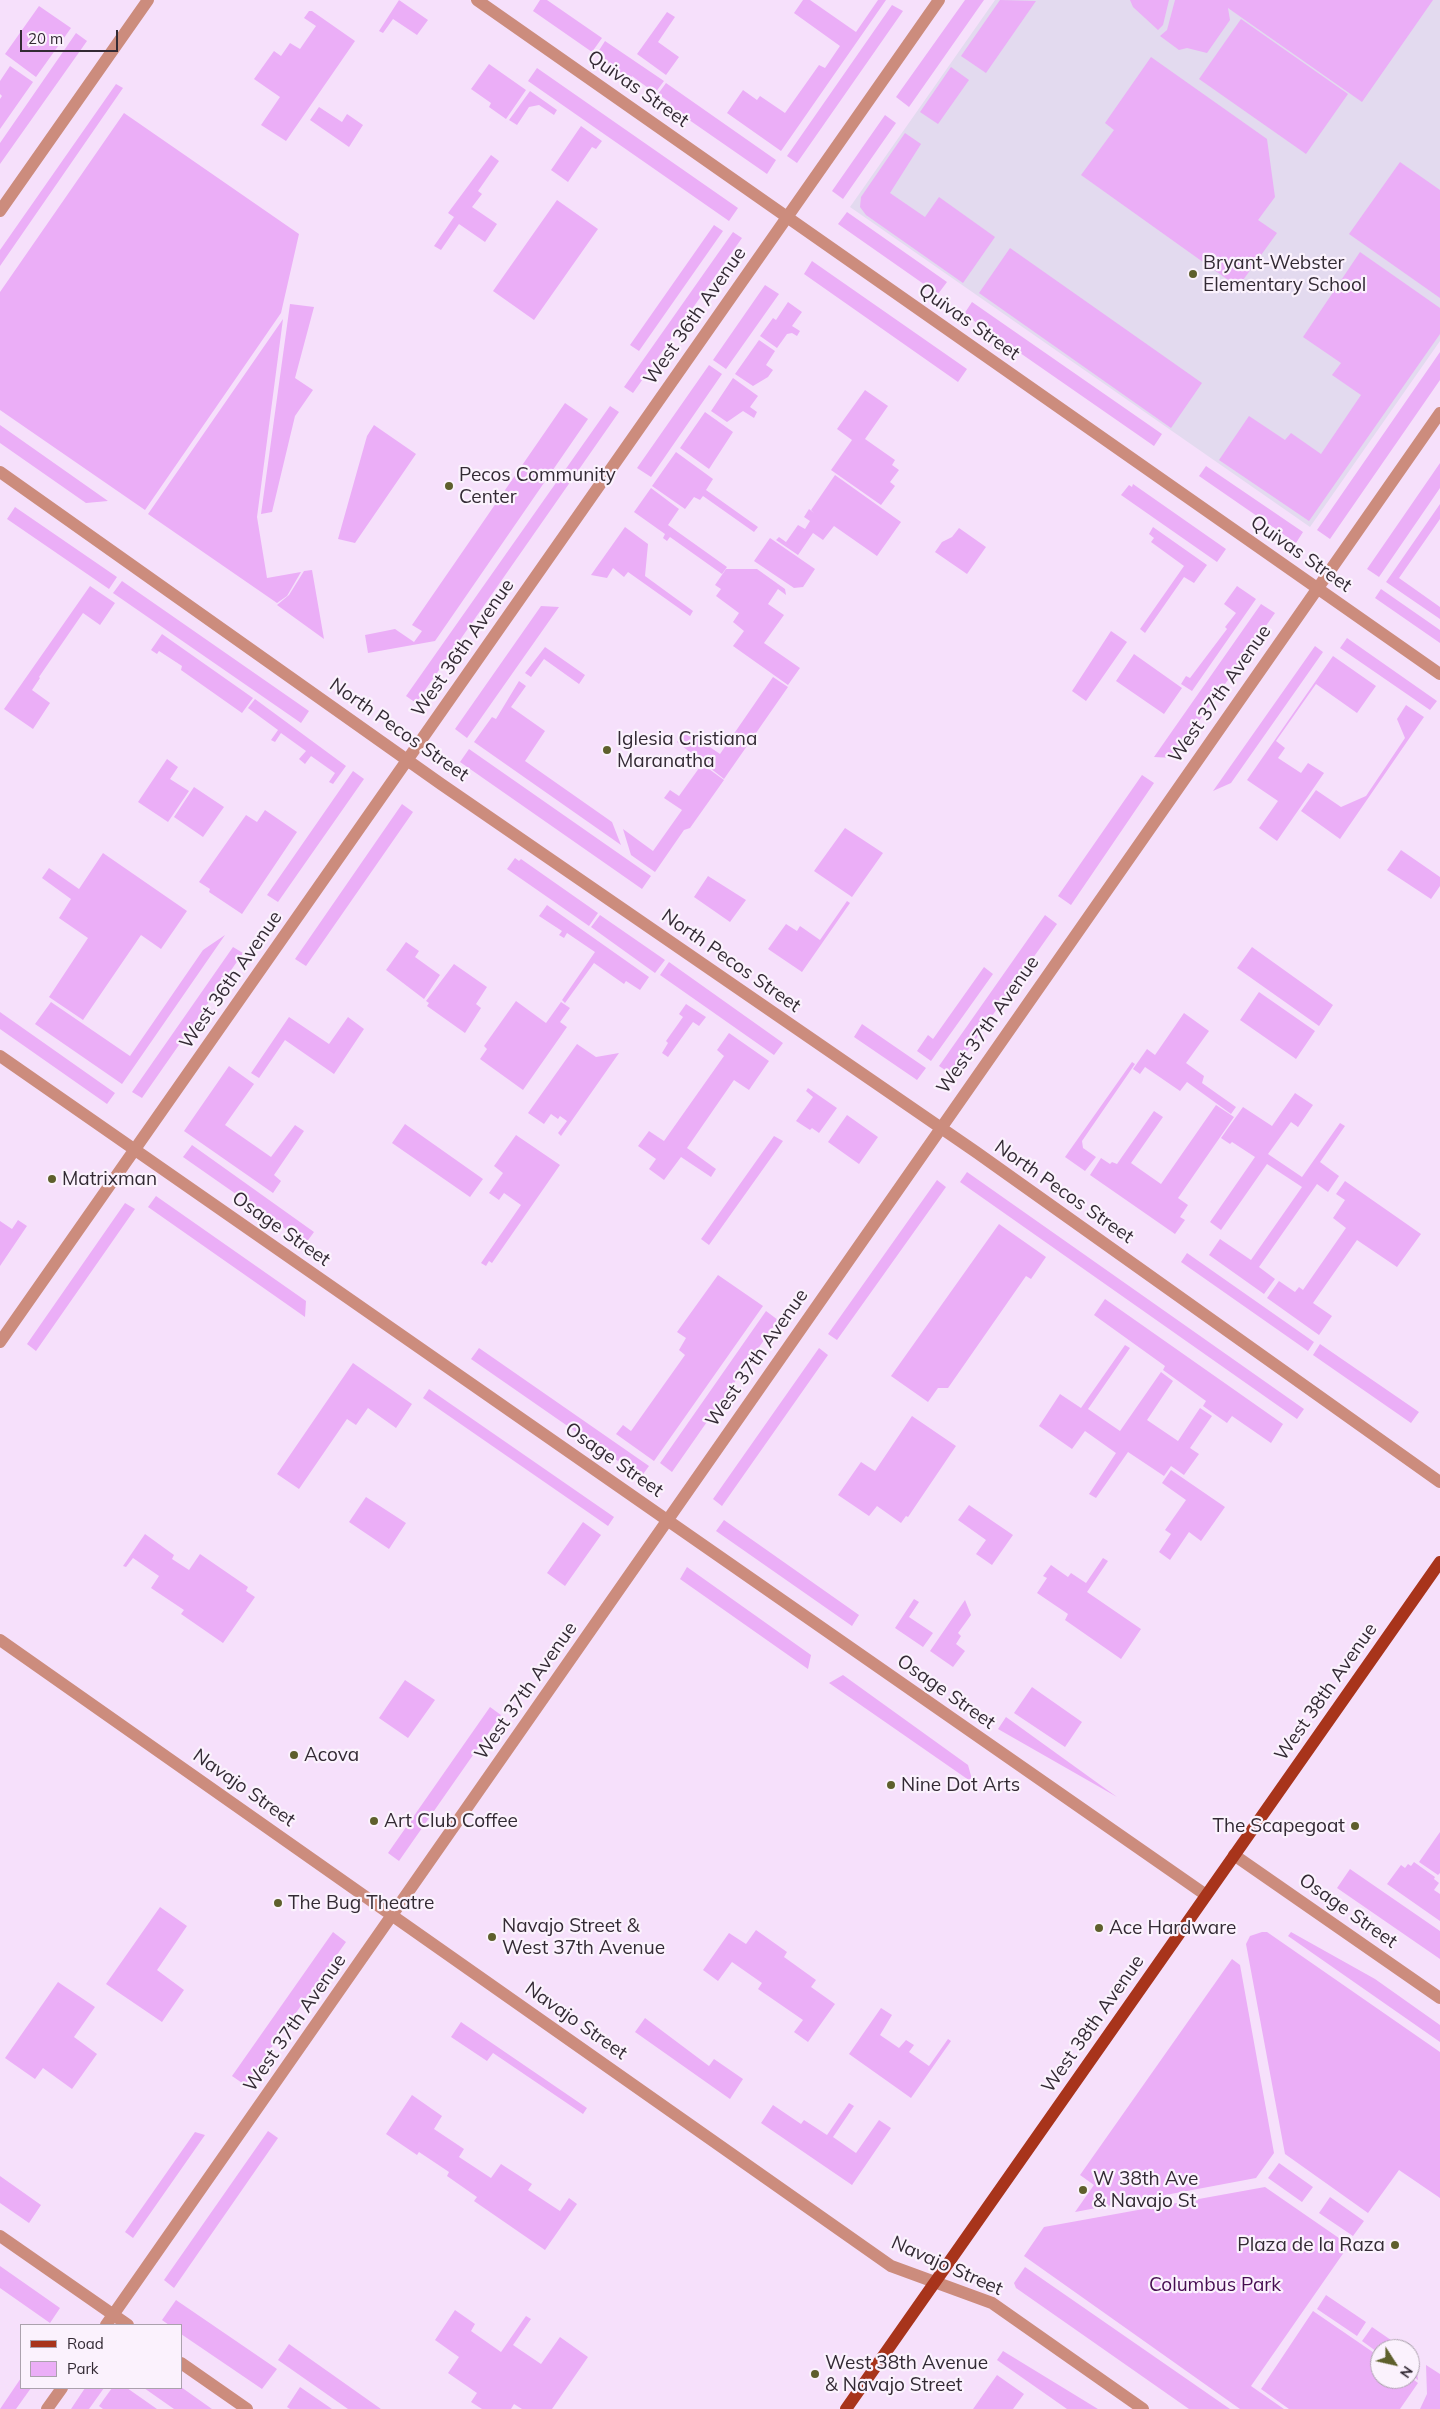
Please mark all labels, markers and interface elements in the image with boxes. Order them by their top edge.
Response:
scale bar [22,20,120,52]
text: 20 m [28,29,63,48]
street label: Quivas Street [583,46,693,132]
street label: West 36th Avenue [639,243,751,389]
place label: Bryant-Webster Elementary School [1203,252,1366,296]
marker: Bryant-Webster Elementary School [1187,268,1199,280]
street label: Quivas Street [914,279,1024,365]
place label: Pecos Community Center [459,464,616,508]
marker: Pecos Community Center [443,480,455,492]
street label: Quivas Street [1246,511,1356,597]
street label: West 36th Avenue [407,575,519,721]
street label: West 37th Avenue [1164,621,1276,767]
street label: North Pecos Street [325,673,473,787]
place label: Iglesia Cristiana Maranatha [617,728,757,772]
marker: Iglesia Cristiana Maranatha [601,744,613,756]
street label: North Pecos Street [657,904,805,1018]
street label: West 36th Avenue [175,907,287,1053]
street label: West 37th Avenue [932,952,1044,1098]
street label: North Pecos Street [990,1135,1138,1249]
place label: Matrixman [62,1168,157,1190]
marker: Matrixman [46,1173,58,1185]
street label: Osage Street [227,1187,335,1271]
street label: West 37th Avenue [701,1285,813,1431]
street label: Osage Street [560,1418,668,1502]
street label: West 37th Avenue [470,1618,582,1764]
street label: West 38th Avenue [1270,1619,1382,1765]
street label: Osage Street [892,1650,1000,1734]
street label: Navajo Street [188,1744,300,1832]
place label: Acova [304,1744,359,1766]
marker: Acova [288,1749,300,1761]
place label: Nine Dot Arts [901,1774,1020,1796]
marker: Nine Dot Arts [885,1779,897,1791]
place label: Art Club Coffee [384,1810,518,1832]
marker: Art Club Coffee [368,1815,380,1827]
place label: The Scapegoat [1212,1815,1345,1837]
marker: The Scapegoat [1349,1820,1361,1832]
street label: Osage Street [1294,1869,1402,1953]
place label: The Bug Theatre [288,1892,434,1914]
marker: The Bug Theatre [272,1897,284,1909]
place label: Navajo Street & West 37th Avenue [502,1915,665,1959]
place label: Ace Hardware [1109,1917,1236,1939]
marker: Ace Hardware [1093,1922,1105,1934]
marker: Navajo Street & West 37th Avenue [486,1931,498,1943]
street label: West 37th Avenue [239,1950,351,2096]
street label: West 38th Avenue [1037,1951,1149,2097]
street label: Navajo Street [520,1977,632,2065]
place label: W 38th Ave & Navajo St [1093,2168,1198,2212]
marker: W 38th Ave & Navajo St [1077,2184,1089,2196]
street label: Navajo Street [888,2231,1006,2301]
place label: Plaza de la Raza [1237,2234,1385,2256]
marker: Plaza de la Raza [1389,2239,1401,2251]
park label: Columbus Park [1149,2274,1281,2296]
legend [20,2324,182,2389]
text: Road [67,2334,104,2353]
north arrow [1370,2339,1420,2389]
place label: West 38th Avenue & Navajo Street [825,2352,988,2396]
text: Park [67,2359,99,2378]
text: N [1396,2363,1417,2382]
marker: West 38th Avenue & Navajo Street [809,2368,821,2380]

